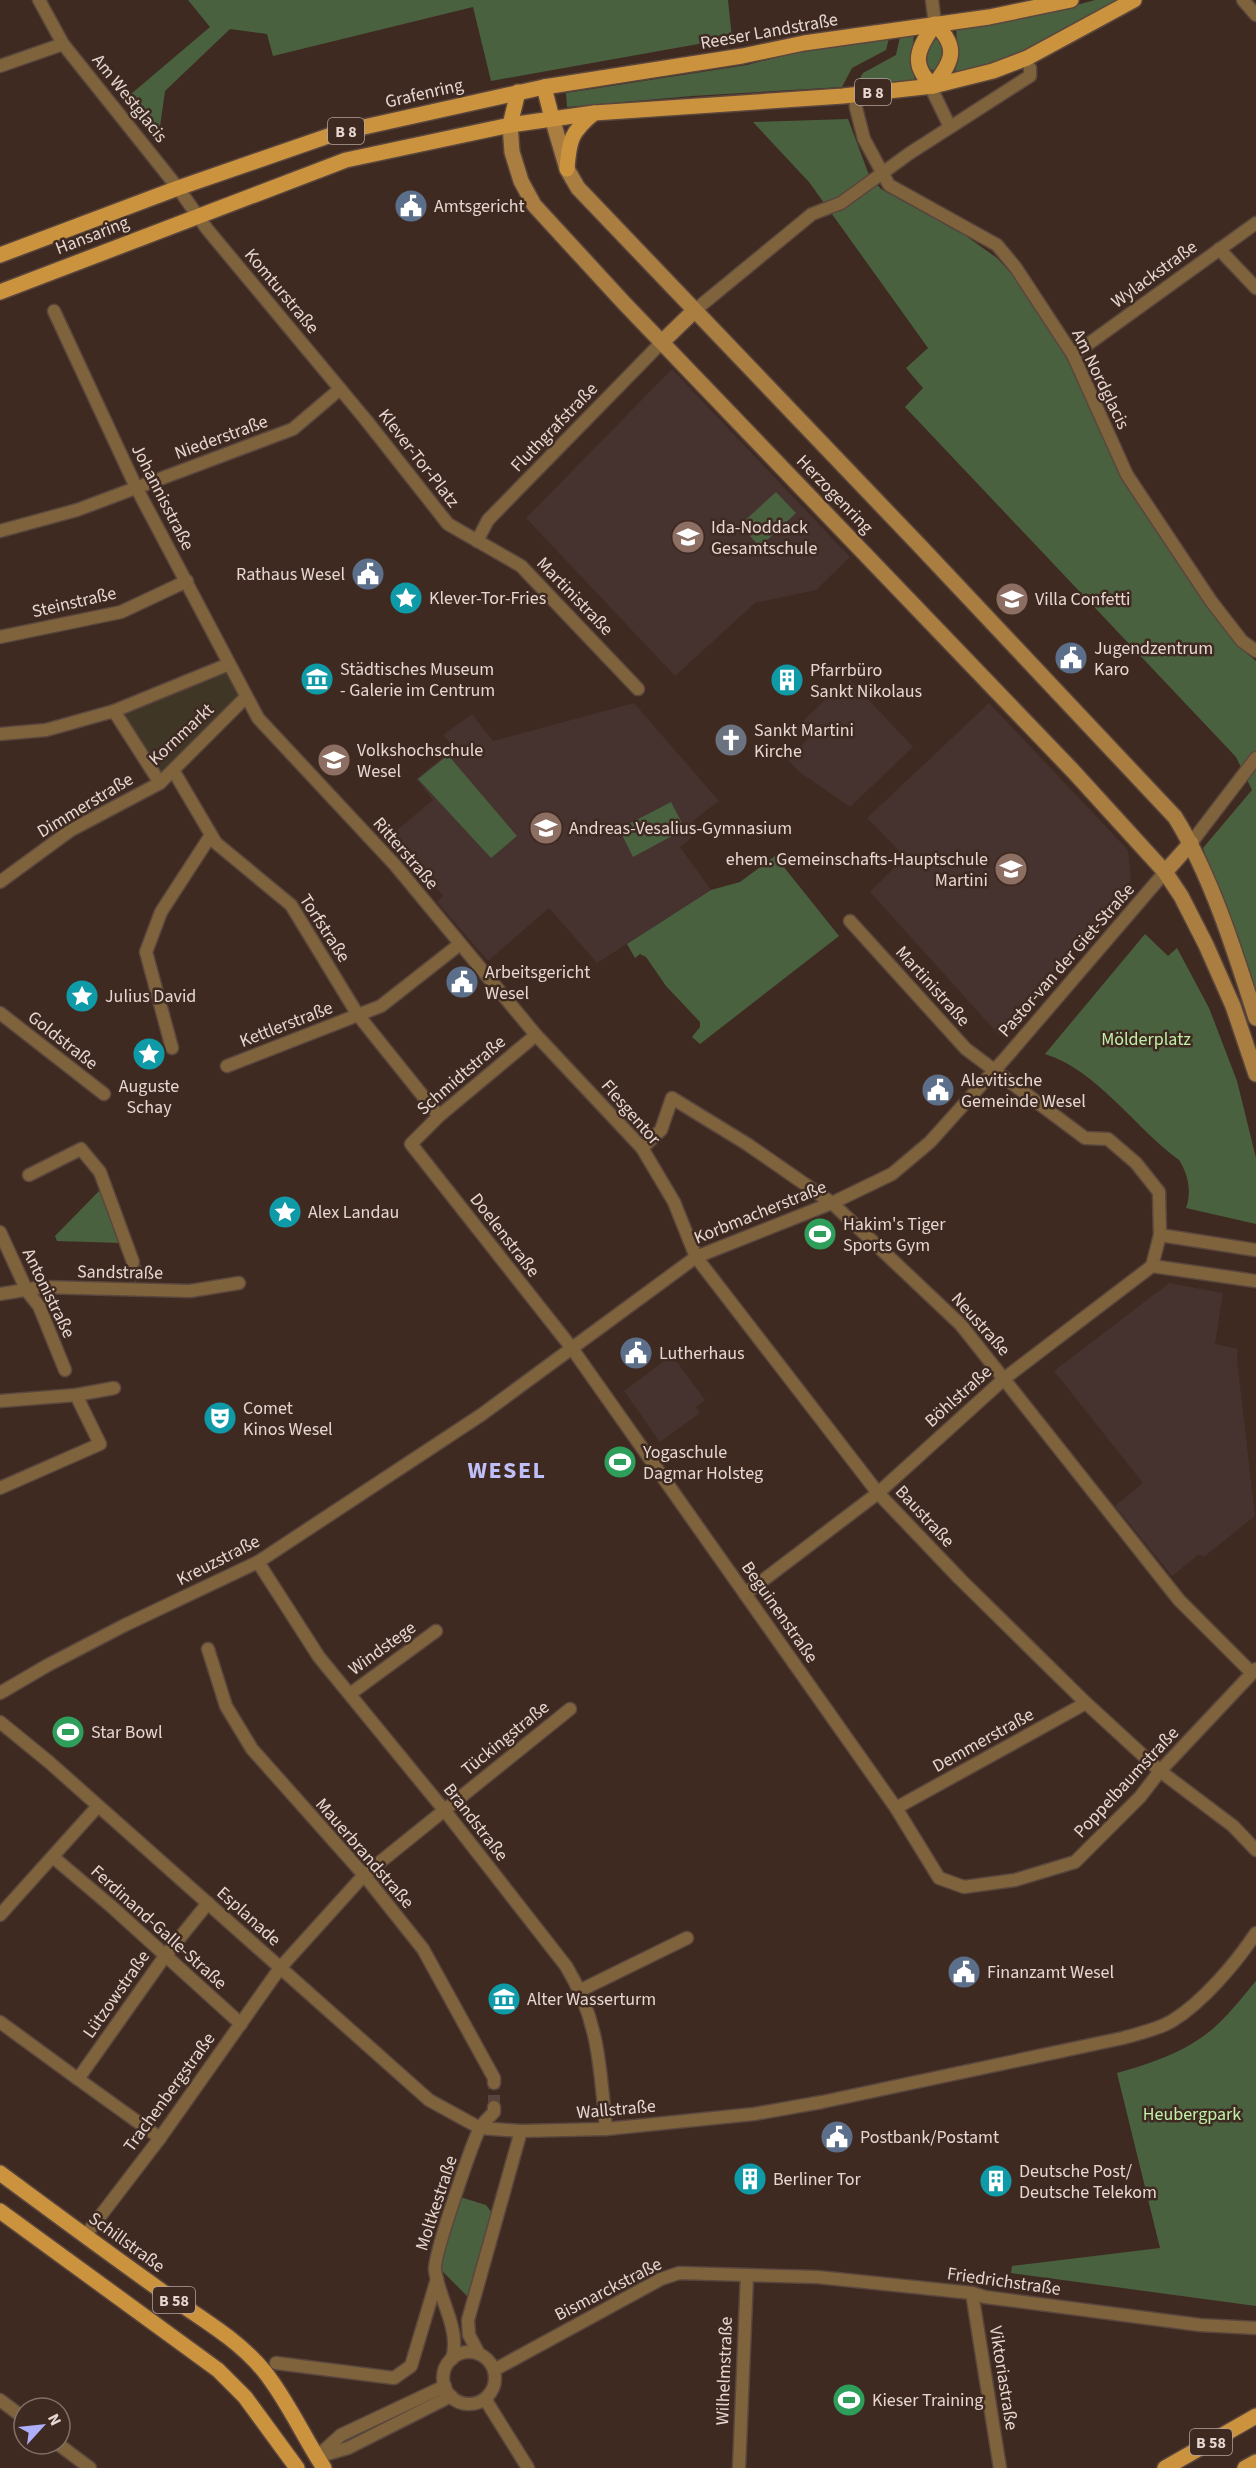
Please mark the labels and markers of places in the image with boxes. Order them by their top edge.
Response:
public building icon: Amtsgericht [393,188,429,224]
place label: Amtsgericht [434,194,525,219]
place label: Ida-Noddack Gesamtschule [711,515,817,561]
school or university icon: Ida-Noddack Gesamtschule [670,519,706,555]
public building icon: Rathaus Wesel [350,556,386,592]
place label: Rathaus Wesel [236,562,345,587]
place icon: Klever-Tor-Fries [388,580,424,616]
school or university icon: Villa Confetti [994,581,1030,617]
place label: Klever-Tor-Fries [429,586,546,611]
place label: Villa Confetti [1035,587,1131,612]
place label: Jugendzentrum Karo [1094,636,1213,682]
public building icon: Jugendzentrum Karo [1053,640,1089,676]
place label: Städtisches Museum - Galerie im Centrum [340,657,495,703]
place label: Pfarrbüro Sankt Nikolaus [810,658,922,704]
museum icon: Städtisches Museum - Galerie im Centrum [299,661,335,697]
building icon: Pfarrbüro Sankt Nikolaus [769,662,805,698]
place label: Sankt Martini Kirche [754,718,854,764]
church icon: Sankt Martini Kirche [713,722,749,758]
place label: Volkshochschule Wesel [357,738,483,784]
school or university icon: Volkshochschule Wesel [316,742,352,778]
school or university icon: Andreas-Vesalius-Gymnasium [528,810,564,846]
place label: Andreas-Vesalius-Gymnasium [569,816,792,841]
place label: ehem. Gemeinschafts-Hauptschule Martini [726,847,988,893]
school or university icon: ehem. Gemeinschafts-Hauptschule Martini [993,851,1029,887]
place label: Arbeitsgericht Wesel [485,960,590,1006]
public building icon: Arbeitsgericht Wesel [444,964,480,1000]
place icon: Julius David [64,978,100,1014]
place label: Julius David [105,984,196,1009]
place icon: Auguste Schay [131,1036,167,1072]
place label: Alevitische Gemeinde Wesel [961,1068,1086,1114]
public building icon: Alevitische Gemeinde Wesel [920,1072,956,1108]
place label: Auguste Schay [119,1074,179,1120]
place icon: Alex Landau [267,1194,303,1230]
place label: Alex Landau [308,1200,399,1225]
place label: Hakim's Tiger Sports Gym [843,1212,946,1258]
sports icon: Hakim's Tiger Sports Gym [802,1216,838,1252]
public building icon: Lutherhaus [618,1335,654,1371]
place label: Lutherhaus [659,1341,745,1366]
place label: Comet Kinos Wesel [243,1396,333,1442]
theatre icon: Comet Kinos Wesel [202,1400,238,1436]
place label: Yogaschule Dagmar Holsteg [642,1440,763,1486]
sports icon: Yogaschule Dagmar Holsteg [602,1444,638,1480]
sports icon: Star Bowl [50,1714,86,1750]
place label: Star Bowl [91,1720,163,1745]
public building icon: Finanzamt Wesel [946,1954,982,1990]
place label: Finanzamt Wesel [987,1960,1114,1985]
museum icon: Alter Wasserturm [486,1981,522,2017]
place label: Alter Wasserturm [527,1987,656,2012]
public building icon: Postbank/Postamt [819,2119,855,2155]
place label: Postbank/Postamt [860,2125,999,2150]
place label: Deutsche Post/ Deutsche Telekom [1019,2159,1157,2205]
building icon: Berliner Tor [732,2161,768,2197]
building icon: Deutsche Post/ Deutsche Telekom [978,2163,1014,2199]
place label: Berliner Tor [773,2167,862,2192]
sports icon: Kieser Training [831,2382,867,2418]
place label: Kieser Training [872,2388,983,2413]

